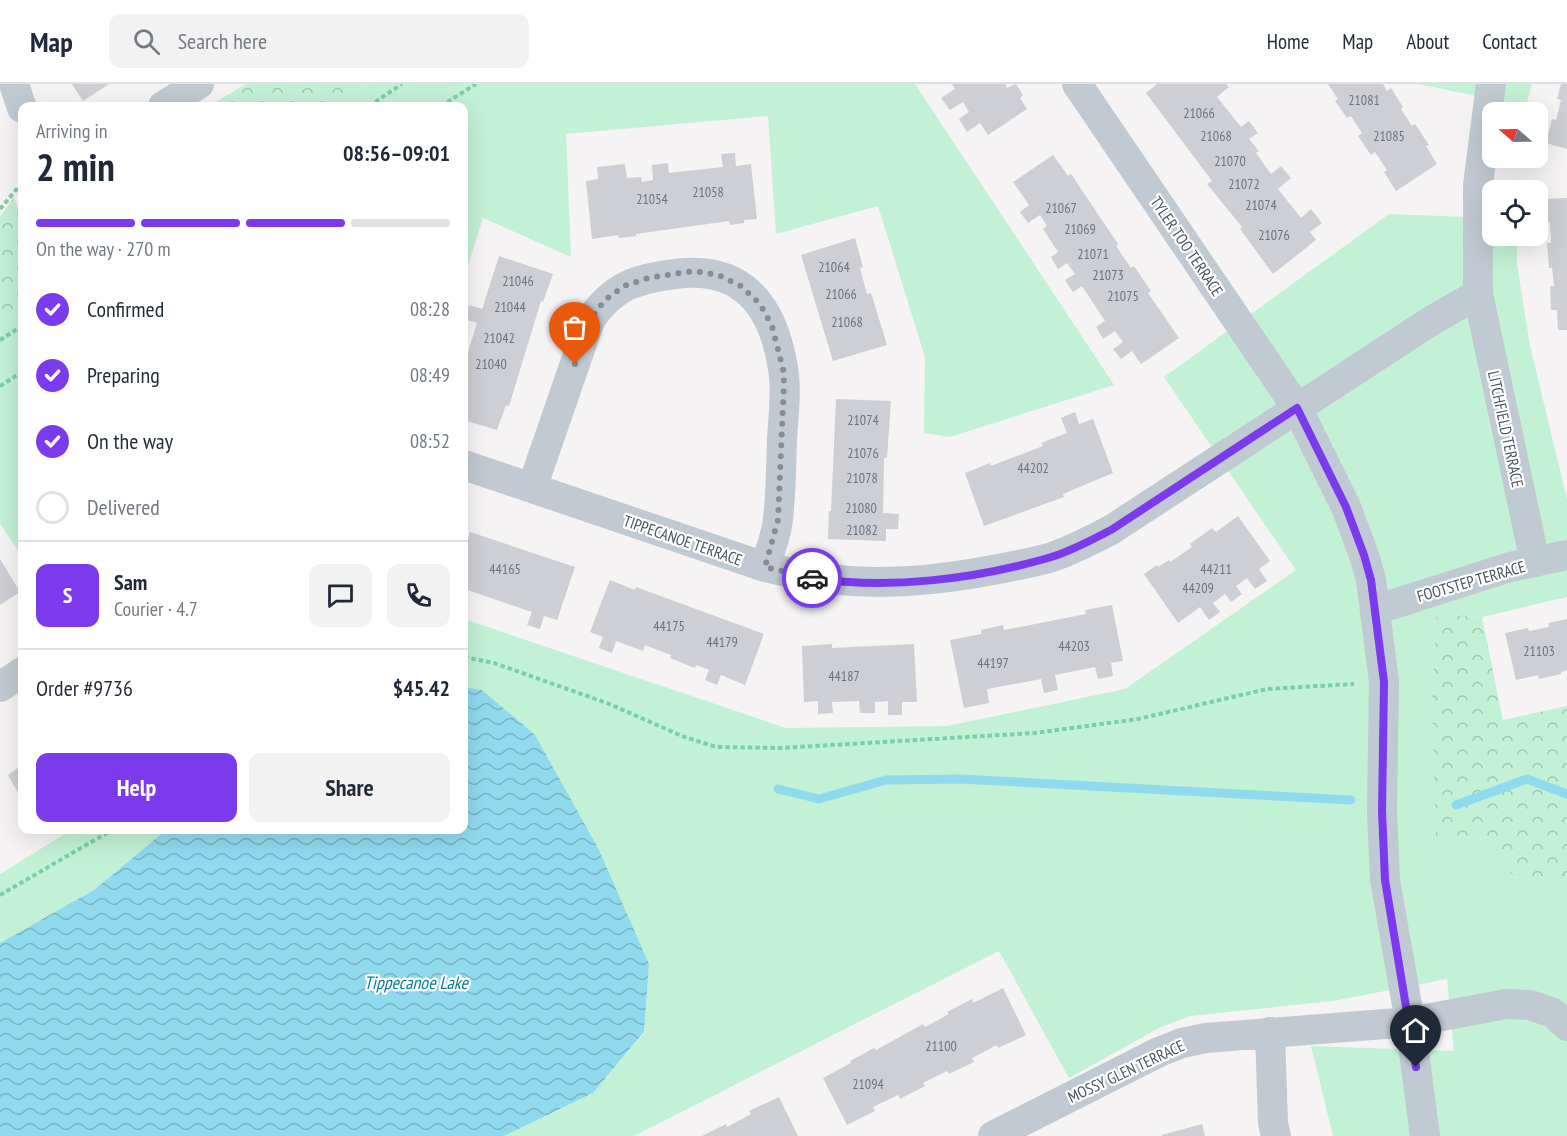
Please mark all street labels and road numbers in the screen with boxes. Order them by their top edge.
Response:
street label: TYLER TOO TERRACE [1146,192,1228,300]
street label: LITCHFIELD TERRACE [1484,369,1528,489]
street label: TIPPECANOE TERRACE [621,510,745,570]
street label: FOOTSTEP TERRACE [1415,556,1528,606]
street label: MOSSY GLEN TERRACE [1064,1035,1188,1107]

